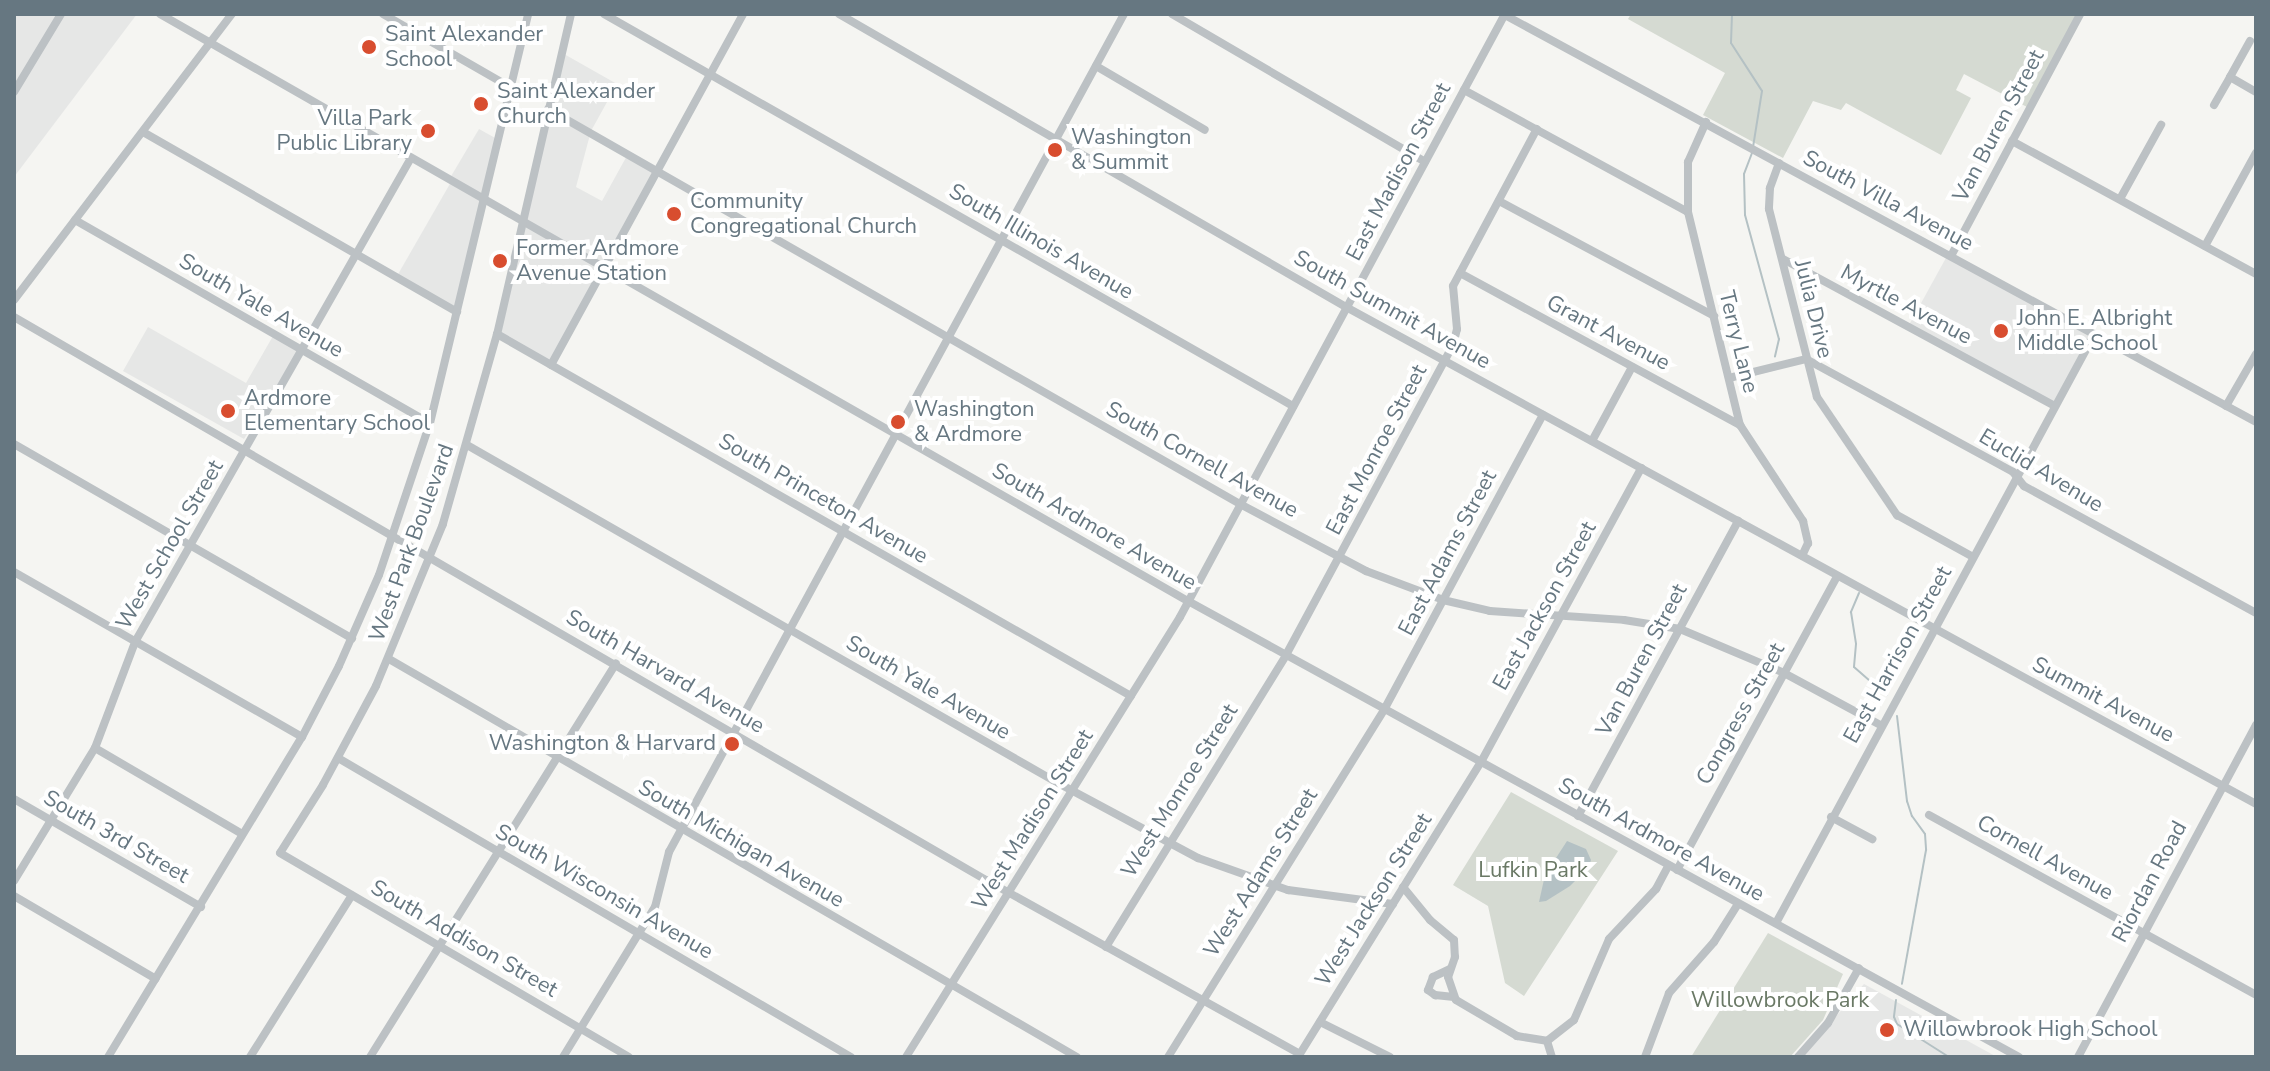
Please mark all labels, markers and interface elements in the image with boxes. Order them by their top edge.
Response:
place label: Saint Alexander School [385,21,543,72]
marker: Saint Alexander School [360,38,378,56]
street label: Van Buren Street [1948,45,2050,207]
place label: Saint Alexander Church [497,78,655,130]
street label: East Madison Street [1341,79,1457,265]
marker: Saint Alexander Church [472,95,490,113]
place label: Villa Park Public Library [276,105,412,156]
marker: Villa Park Public Library [419,122,437,140]
place label: Washington & Summit [1071,124,1192,176]
marker: Washington & Summit [1046,141,1064,159]
street label: South Villa Avenue [1798,145,1978,257]
street label: South Illinois Avenue [944,178,1138,306]
place label: Community Congregational Church [690,188,917,240]
marker: Community Congregational Church [665,205,683,223]
place label: Former Ardmore Avenue Station [516,235,679,286]
street label: South Summit Avenue [1289,245,1495,375]
street label: South Yale Avenue [174,248,348,364]
marker: Former Ardmore Avenue Station [491,252,509,270]
street label: Julia Drive [1788,257,1838,361]
street label: Myrtle Avenue [1836,259,1976,351]
street label: Terry Lane [1713,288,1763,396]
street label: Grant Avenue [1542,289,1674,377]
place label: John E. Albright Middle School [2017,305,2172,356]
marker: John E. Albright Middle School [1992,322,2010,340]
street label: East Monroe Street [1321,360,1433,540]
place label: Ardmore Elementary School [244,385,430,436]
place label: Washington & Ardmore [914,396,1035,448]
street label: South Cornell Avenue [1101,396,1303,524]
marker: Ardmore Elementary School [219,402,237,420]
marker: Washington & Ardmore [889,413,907,431]
street label: Euclid Avenue [1974,424,2108,518]
street label: South Princeton Avenue [713,428,933,570]
street label: West Park Boulevard [364,440,460,646]
street label: West School Street [111,456,229,634]
street label: South Ardmore Avenue [987,458,1201,596]
street label: East Adams Street [1393,466,1503,640]
street label: East Jackson Street [1488,517,1602,695]
street label: East Harrison Street [1838,562,1958,748]
street label: Van Buren Street [1591,579,1693,741]
street label: South Harvard Avenue [561,604,769,740]
street label: South Yale Avenue [841,630,1015,746]
street label: Congress Street [1691,639,1791,789]
street label: Summit Avenue [2028,652,2178,748]
street label: West Monroe Street [1116,699,1244,883]
street label: West Madison Street [967,725,1099,915]
place label: Washington & Harvard [489,731,716,757]
marker: Washington & Harvard [723,735,741,753]
street label: South Ardmore Avenue [1553,772,1769,908]
street label: South Michigan Avenue [633,774,849,914]
street label: West Adams Street [1198,784,1324,962]
street label: South 3rd Street [39,785,193,889]
street label: West Jackson Street [1310,809,1438,991]
street label: Cornell Avenue [1972,810,2118,906]
street label: Riordan Road [2107,817,2193,947]
street label: South Wisconsin Avenue [490,819,718,965]
park label: Lufkin Park [1478,858,1588,884]
street label: South Addison Street [366,875,562,1003]
park label: Willowbrook Park [1691,988,1869,1014]
place label: Willowbrook High School [1903,1017,2158,1043]
marker: Willowbrook High School [1878,1021,1896,1039]

